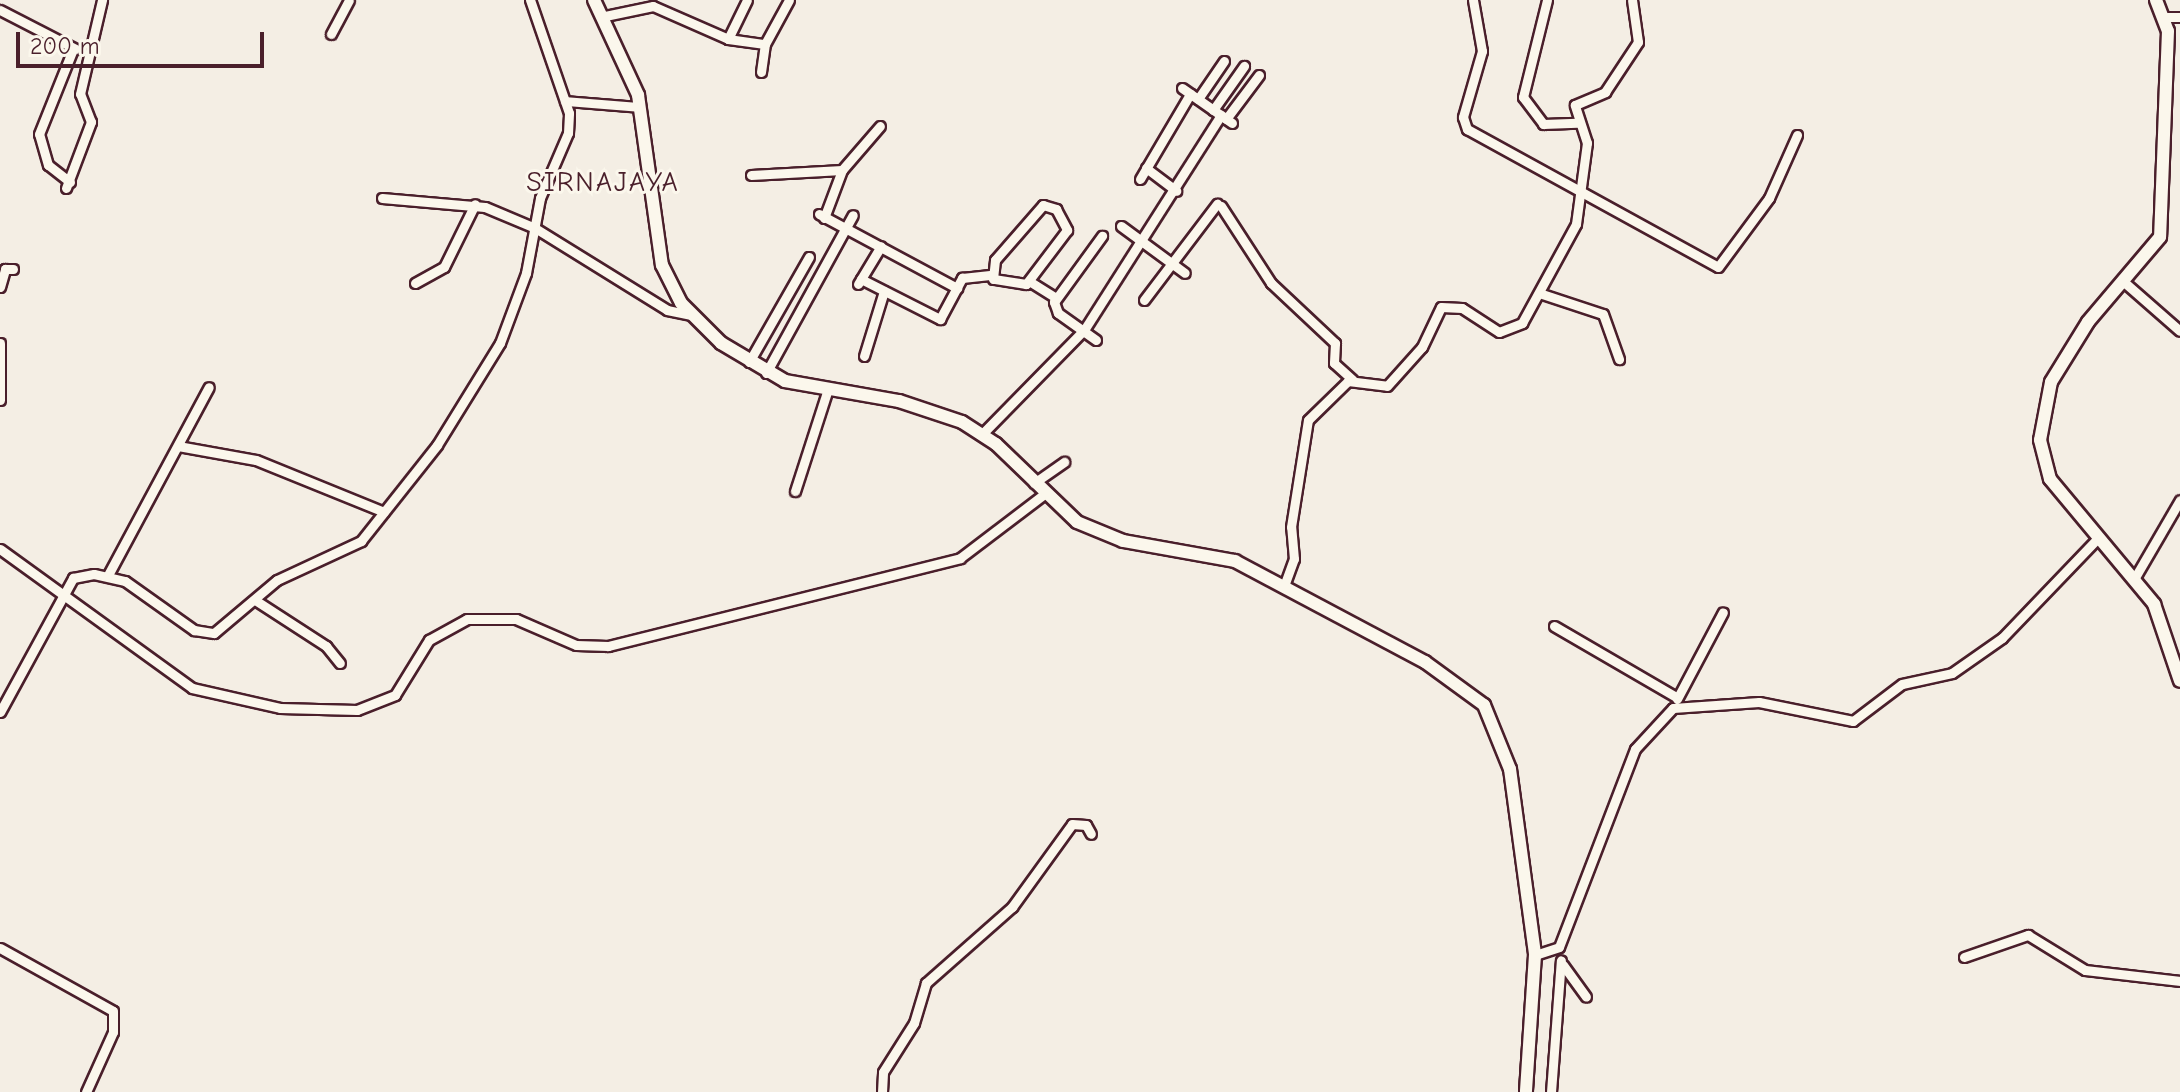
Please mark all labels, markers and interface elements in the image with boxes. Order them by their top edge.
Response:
scale bar [20,16,268,66]
text: 200 m [30,32,100,60]
district label: SIRNAJAYA [526,165,680,199]

